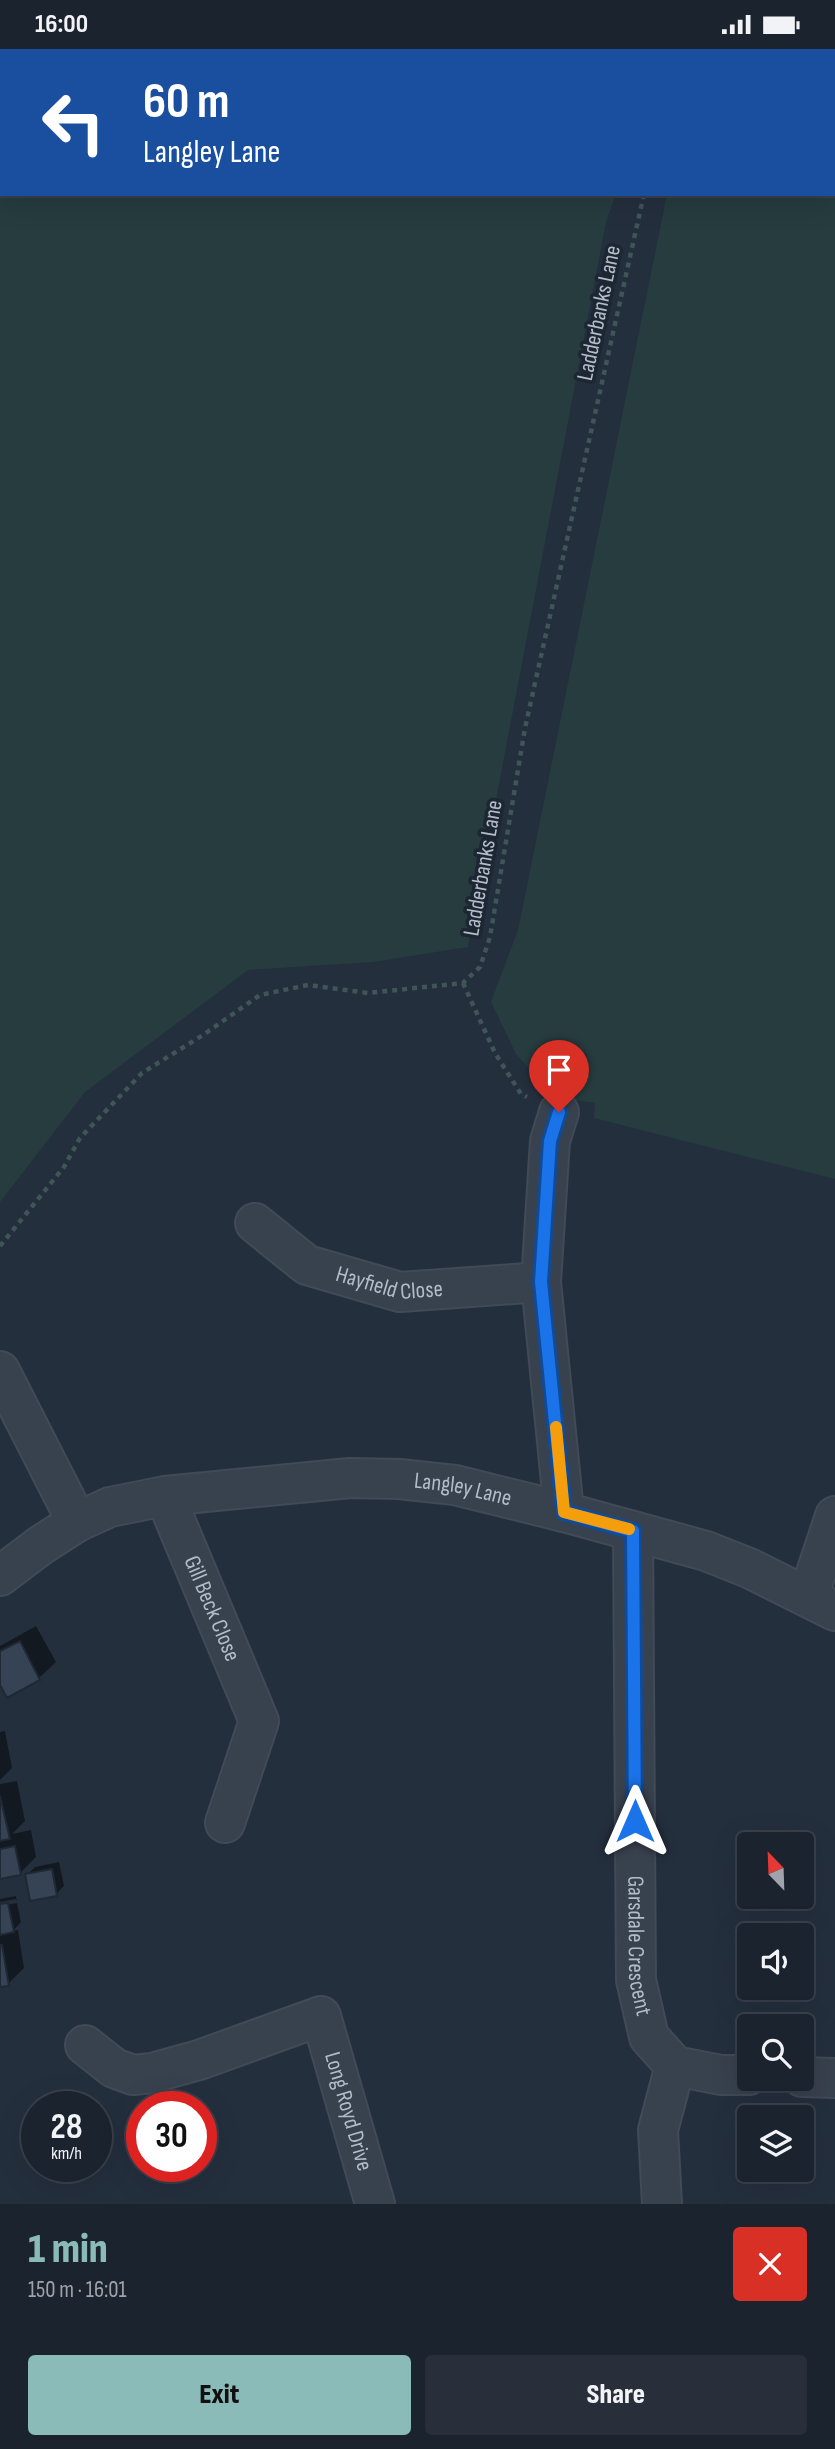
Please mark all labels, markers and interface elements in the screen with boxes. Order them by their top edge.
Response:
text: 16:00 [35,9,88,40]
text: 60 m [143,73,230,132]
icon: left [28,77,119,168]
text: Langley Lane [143,133,280,172]
street label: Ladderbanks Lane [571,243,627,383]
street label: Ladderbanks Lane [457,798,509,938]
pin [529,1040,589,1112]
icon: arrive [540,1051,578,1089]
street label: Hayfield Close [333,1260,444,1306]
street label: Langley Lane [413,1467,514,1512]
street label: Gill Beck Close [178,1552,246,1666]
position arrow [598,1784,672,1858]
north arrow [737,1832,814,1909]
map controls [737,1832,814,2182]
street label: Garsdale Crescent [621,1876,658,2019]
button: sound [737,1923,814,2000]
button: search [737,2014,814,2091]
street label: Long Royd Drive [318,2049,379,2174]
speed limit sign: 30 [126,2091,217,2182]
button: layers [737,2105,814,2182]
text: 28 [51,2106,82,2149]
text: km/h [51,2143,82,2164]
text: 1 min [28,2224,108,2275]
button: close [733,2227,807,2301]
text: 150 m · 16:01 [28,2276,127,2304]
button: Exit [28,2355,411,2435]
button: Share [425,2355,807,2435]

